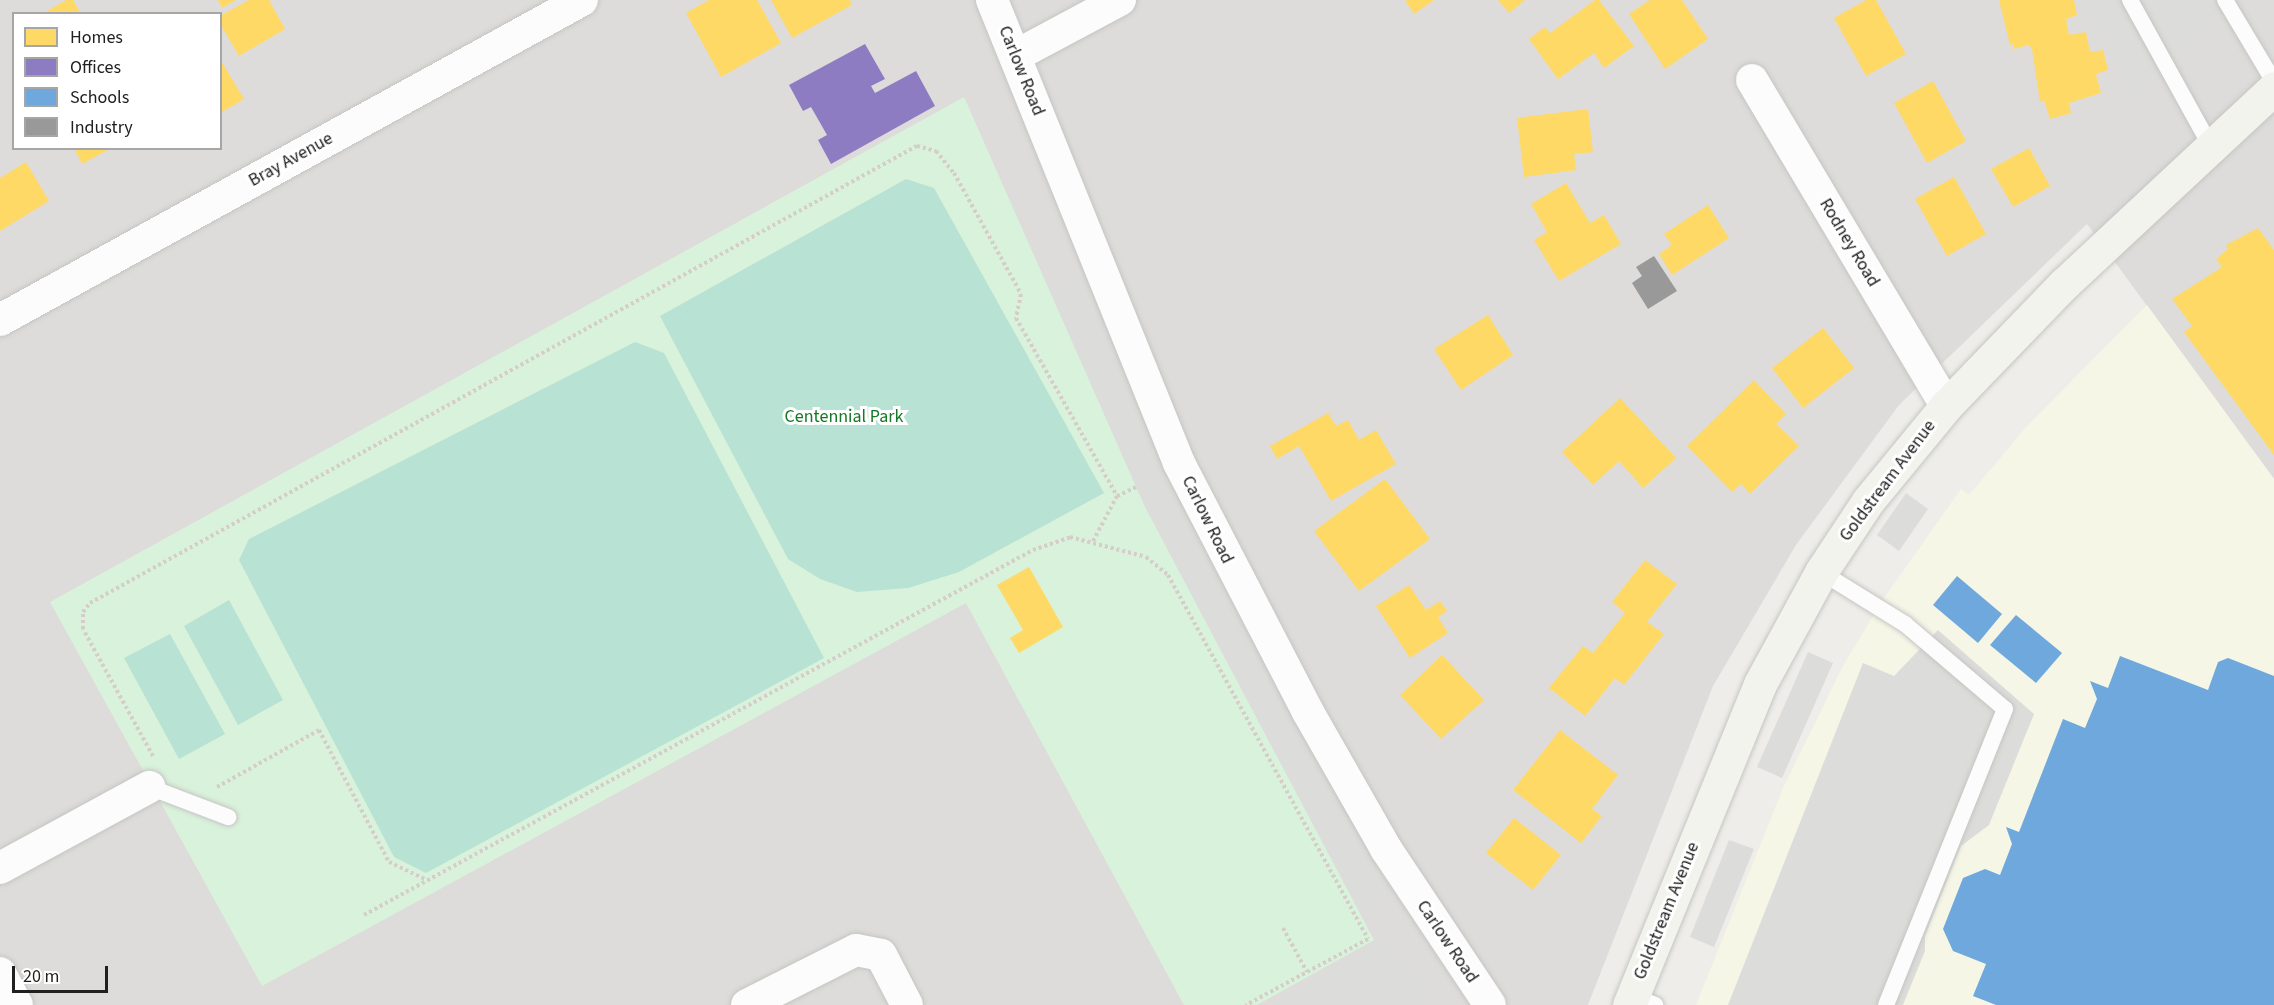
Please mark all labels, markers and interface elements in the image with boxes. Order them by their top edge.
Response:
legend [12,12,222,150]
street label: Carlow Road [993,23,1049,119]
text: Homes [70,25,123,50]
text: Offices [70,55,121,80]
text: Schools [70,85,129,110]
text: Industry [70,115,133,140]
street label: Bray Avenue [245,128,337,192]
street label: Rodney Road [1814,195,1884,291]
park label: Centennial Park [785,406,903,428]
street label: Goldstream Avenue [1835,416,1941,546]
street label: Carlow Road [1176,473,1238,567]
street label: Goldstream Avenue [1630,839,1704,983]
street label: Carlow Road [1411,897,1483,987]
scale bar [15,954,111,992]
text: 20 m [23,964,59,989]

